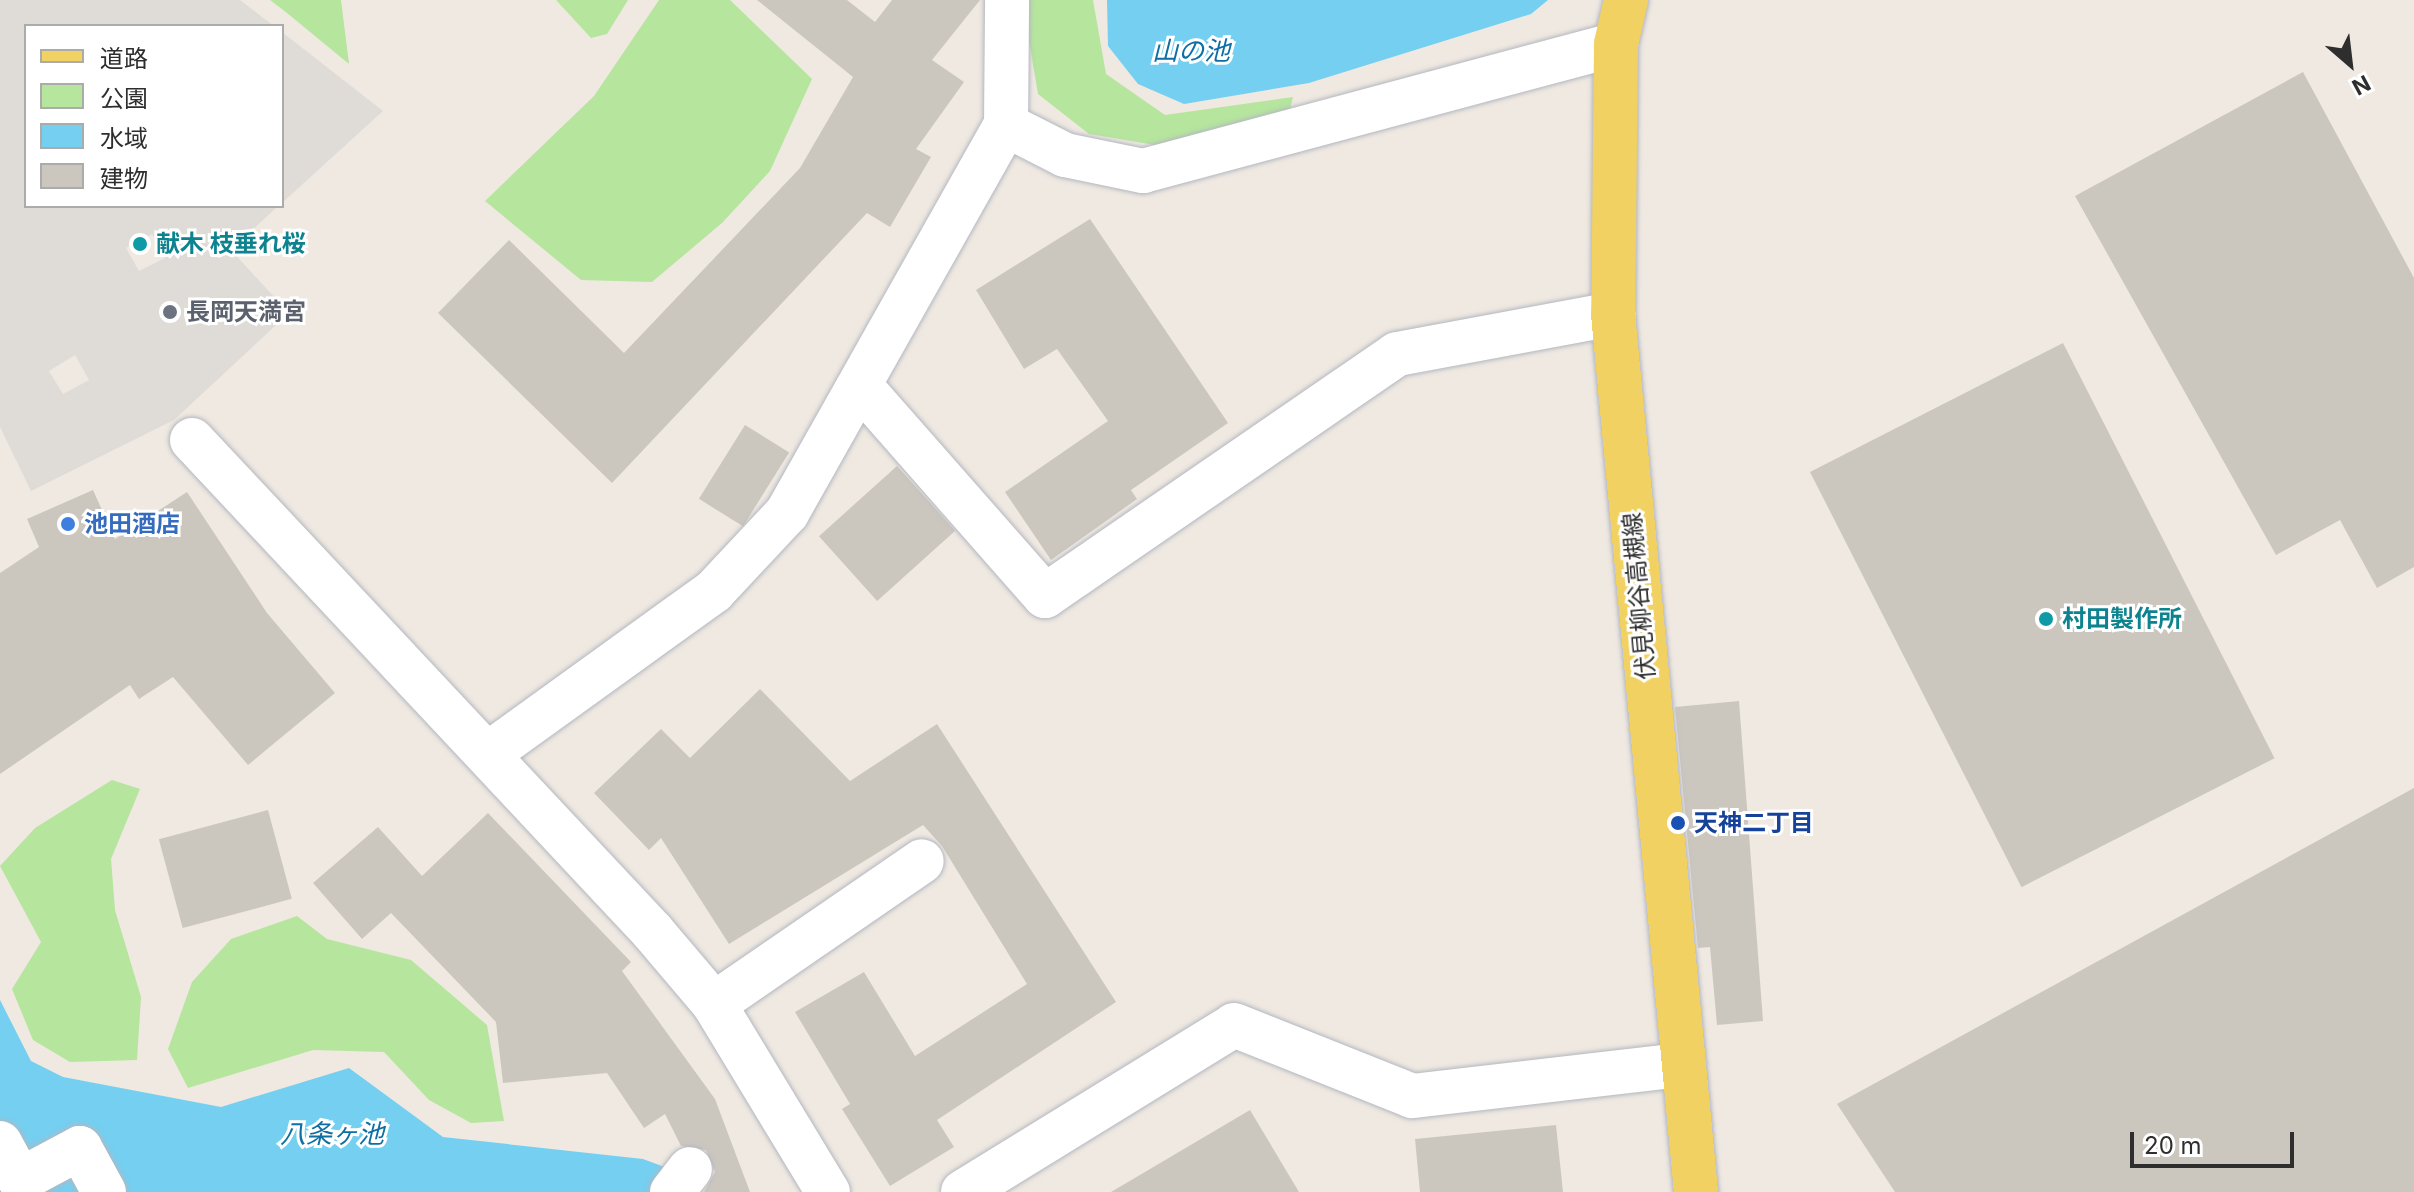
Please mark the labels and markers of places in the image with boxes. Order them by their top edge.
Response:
place label: 献木 枝垂れ桜 [156,230,306,258]
marker: 献木 枝垂れ桜 [131,235,149,253]
place label: 長岡天満宮 [186,298,306,326]
marker: 長岡天満宮 [161,303,179,321]
place label: 池田酒店 [84,510,180,538]
marker: 池田酒店 [59,515,77,533]
place label: 村田製作所 [2062,605,2182,633]
marker: 村田製作所 [2037,610,2055,628]
place label: 天神二丁目 [1694,809,1814,837]
marker: 天神二丁目 [1669,814,1687,832]

